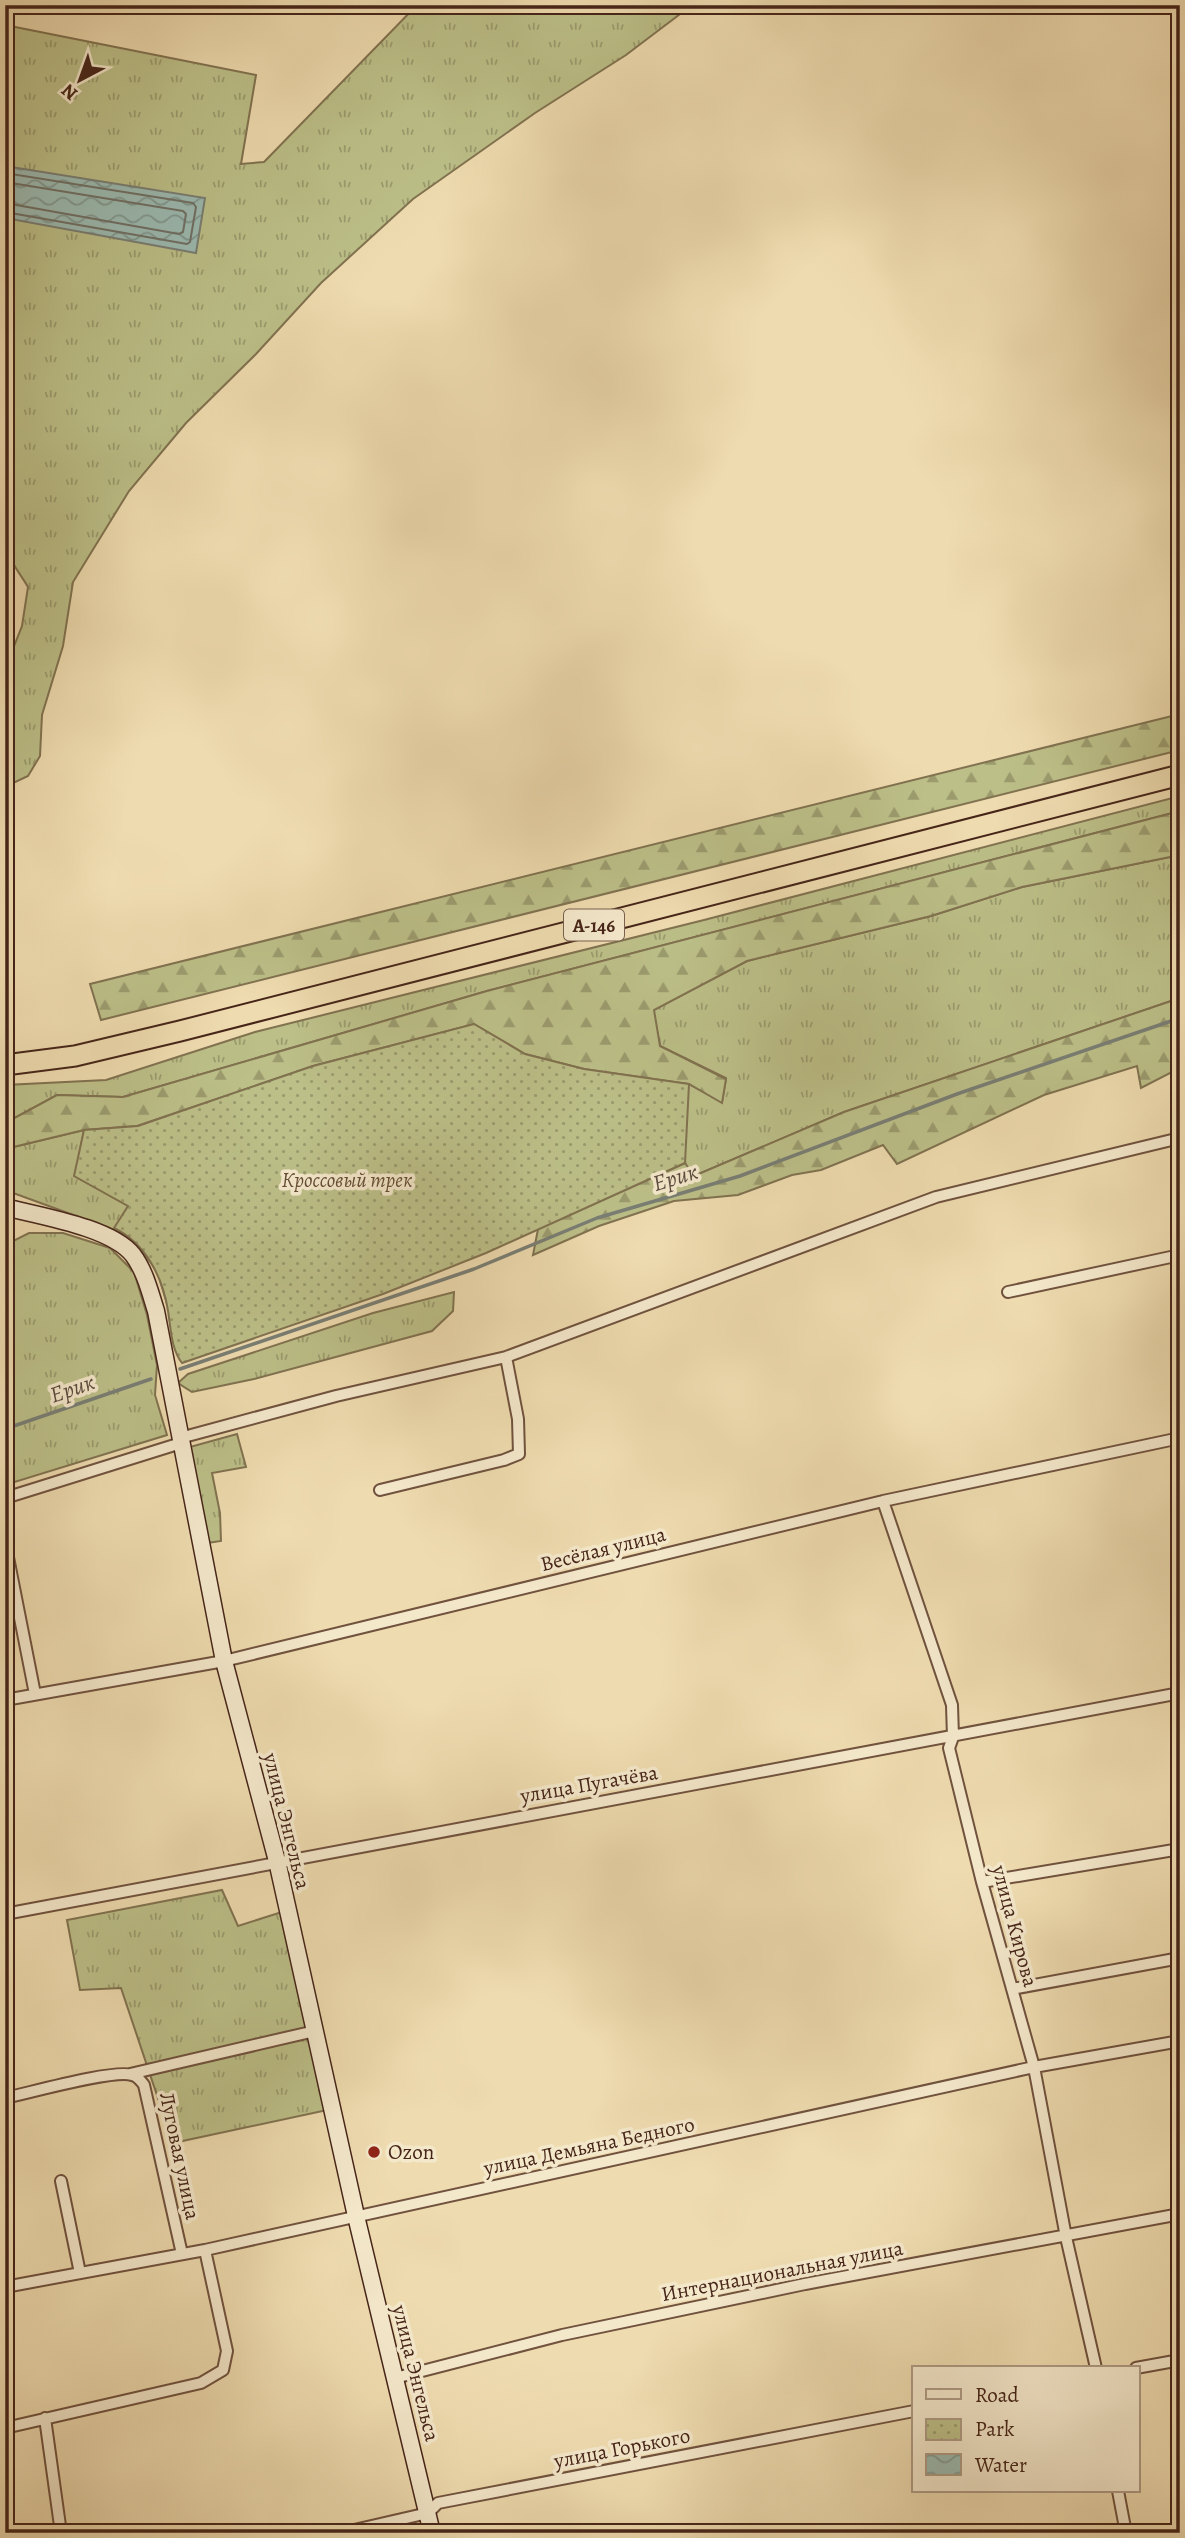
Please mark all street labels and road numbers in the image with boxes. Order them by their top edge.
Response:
road number: А-146 [564,909,624,940]
street label: Весёлая улица [537,1520,669,1578]
street label: улица Энгельса [256,1749,318,1892]
street label: улица Пугачёва [517,1758,660,1810]
street label: улица Кирова [985,1861,1045,1990]
street label: Луговая улица [153,2090,207,2223]
street label: улица Демьяна Бедного [480,2110,697,2182]
street label: Интернациональная улица [659,2234,906,2308]
street label: улица Энгельса [385,2301,447,2444]
street label: улица Горького [551,2421,692,2475]

